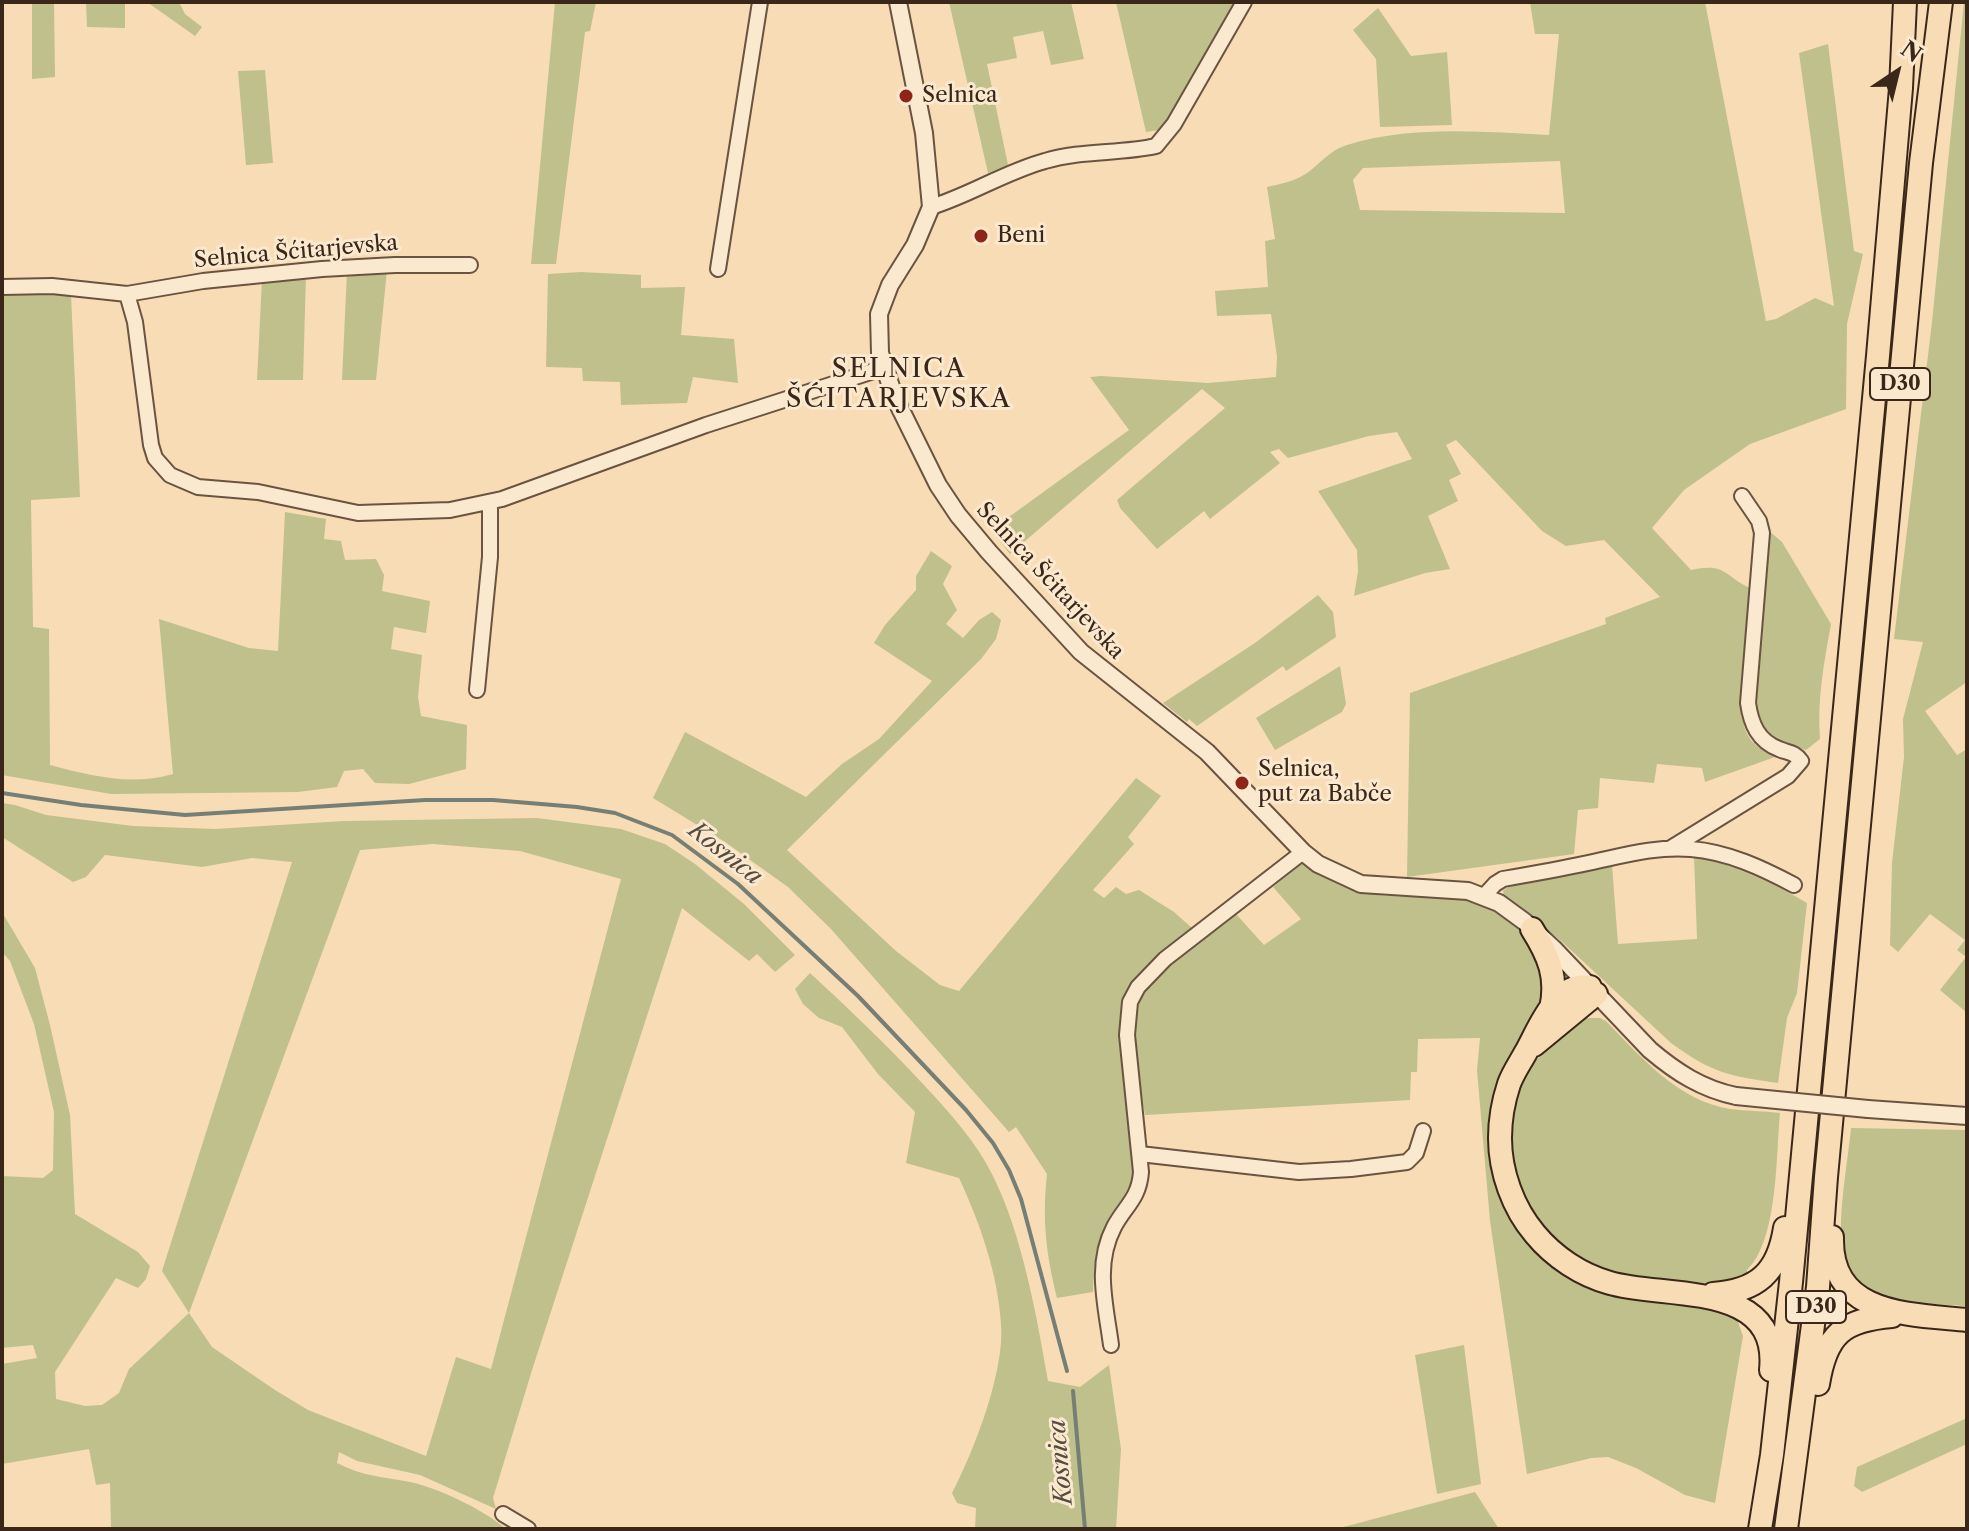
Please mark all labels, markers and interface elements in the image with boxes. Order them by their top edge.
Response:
north arrow [1857,32,1937,112]
text: N [1895,35,1927,68]
place label: Selnica [922,83,998,109]
marker: Selnica [897,87,915,105]
place label: Beni [997,223,1045,249]
marker: Beni [972,227,990,245]
street label: Selnica Šćitarjevska [193,230,399,274]
district label: SELNICA ŠĆITARJEVSKA [786,353,1012,414]
road number: D30 [1870,368,1930,400]
street label: Selnica Šćitarjevska [970,497,1130,665]
place label: Selnica, put za Babče [1258,757,1392,808]
marker: Selnica, put za Babče [1233,774,1251,792]
water label: Kosnica [682,816,768,892]
road number: D30 [1786,1291,1846,1323]
water label: Kosnica [1043,1418,1079,1506]

